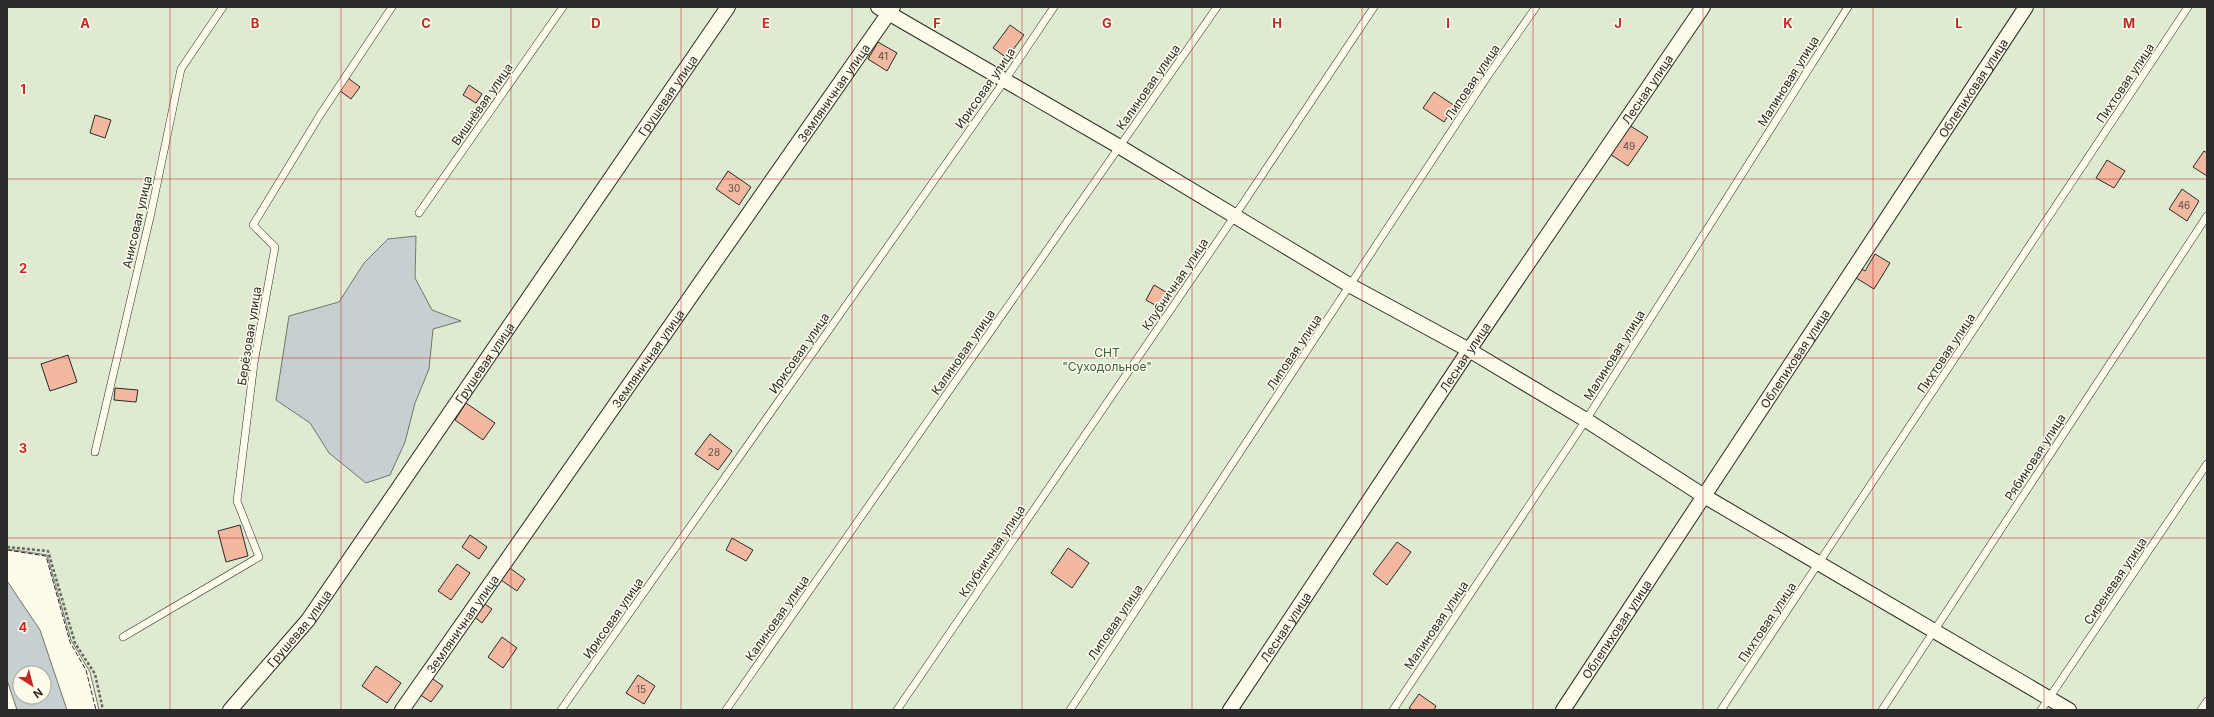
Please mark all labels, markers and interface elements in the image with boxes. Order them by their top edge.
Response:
text: A [80,15,90,31]
text: B [251,15,260,31]
text: C [421,15,431,31]
text: D [591,15,601,31]
text: E [762,15,770,31]
text: F [933,15,941,31]
text: G [1102,15,1112,31]
text: H [1272,15,1282,31]
text: I [1446,15,1450,31]
text: J [1614,15,1622,31]
text: K [1783,15,1793,31]
text: L [1955,15,1963,31]
text: M [2123,15,2135,31]
street label: Малиновая улица [1754,33,1822,129]
street label: Облепиховая улица [1935,35,2011,140]
street label: Пихтовая улица [2093,40,2157,126]
street label: Земляничная улица [794,41,873,145]
street label: Калиновая улица [1113,41,1183,133]
street label: Липовая улица [1441,41,1503,123]
street label: Ирисовая улица [952,45,1018,131]
house number: 41 [878,50,888,62]
street label: Лесная улица [1618,51,1676,127]
street label: Грушевая улица [634,52,700,139]
street label: Вишнёвая улица [448,60,516,148]
text: 1 [20,81,26,97]
house number: 49 [1623,140,1635,152]
street label: Анисовая улица [119,174,155,270]
house number: 30 [728,182,740,194]
house number: 46 [2178,199,2190,211]
street label: Клубничная улица [1139,235,1211,333]
text: 2 [19,260,27,276]
street label: Берёзовая улица [234,286,264,386]
street label: Земляничная улица [608,306,687,410]
street label: Калиновая улица [928,306,998,398]
street label: Облепиховая улица [1757,306,1833,411]
street label: Малиновая улица [1580,307,1648,403]
street label: Ирисовая улица [766,310,832,396]
street label: Пихтовая улица [1914,310,1978,396]
street label: Липовая улица [1263,311,1325,393]
street label: Грушевая улица [451,319,517,406]
street label: Лесная улица [1436,319,1493,395]
park label: СНТ "Суходольное" [1062,345,1152,374]
street label: Рябиновая улица [2001,411,2069,503]
text: 3 [19,440,27,456]
house number: 28 [708,446,720,458]
street label: Клубничная улица [956,502,1028,600]
street label: Сиреневая улица [2080,535,2150,627]
street label: Земляничная улица [423,572,502,676]
street label: Калиновая улица [742,572,812,664]
street label: Ирисовая улица [580,575,646,661]
street label: Облепиховая улица [1578,577,1654,681]
street label: Малиновая улица [1401,578,1471,672]
street label: Пихтовая улица [1735,579,1799,665]
street label: Липовая улица [1084,581,1146,663]
street label: Грушевая улица [263,587,334,670]
street label: Лесная улица [1257,589,1314,665]
text: 4 [19,619,28,635]
north arrow [12,665,52,705]
house number: 15 [636,683,646,695]
text: N [30,685,45,701]

